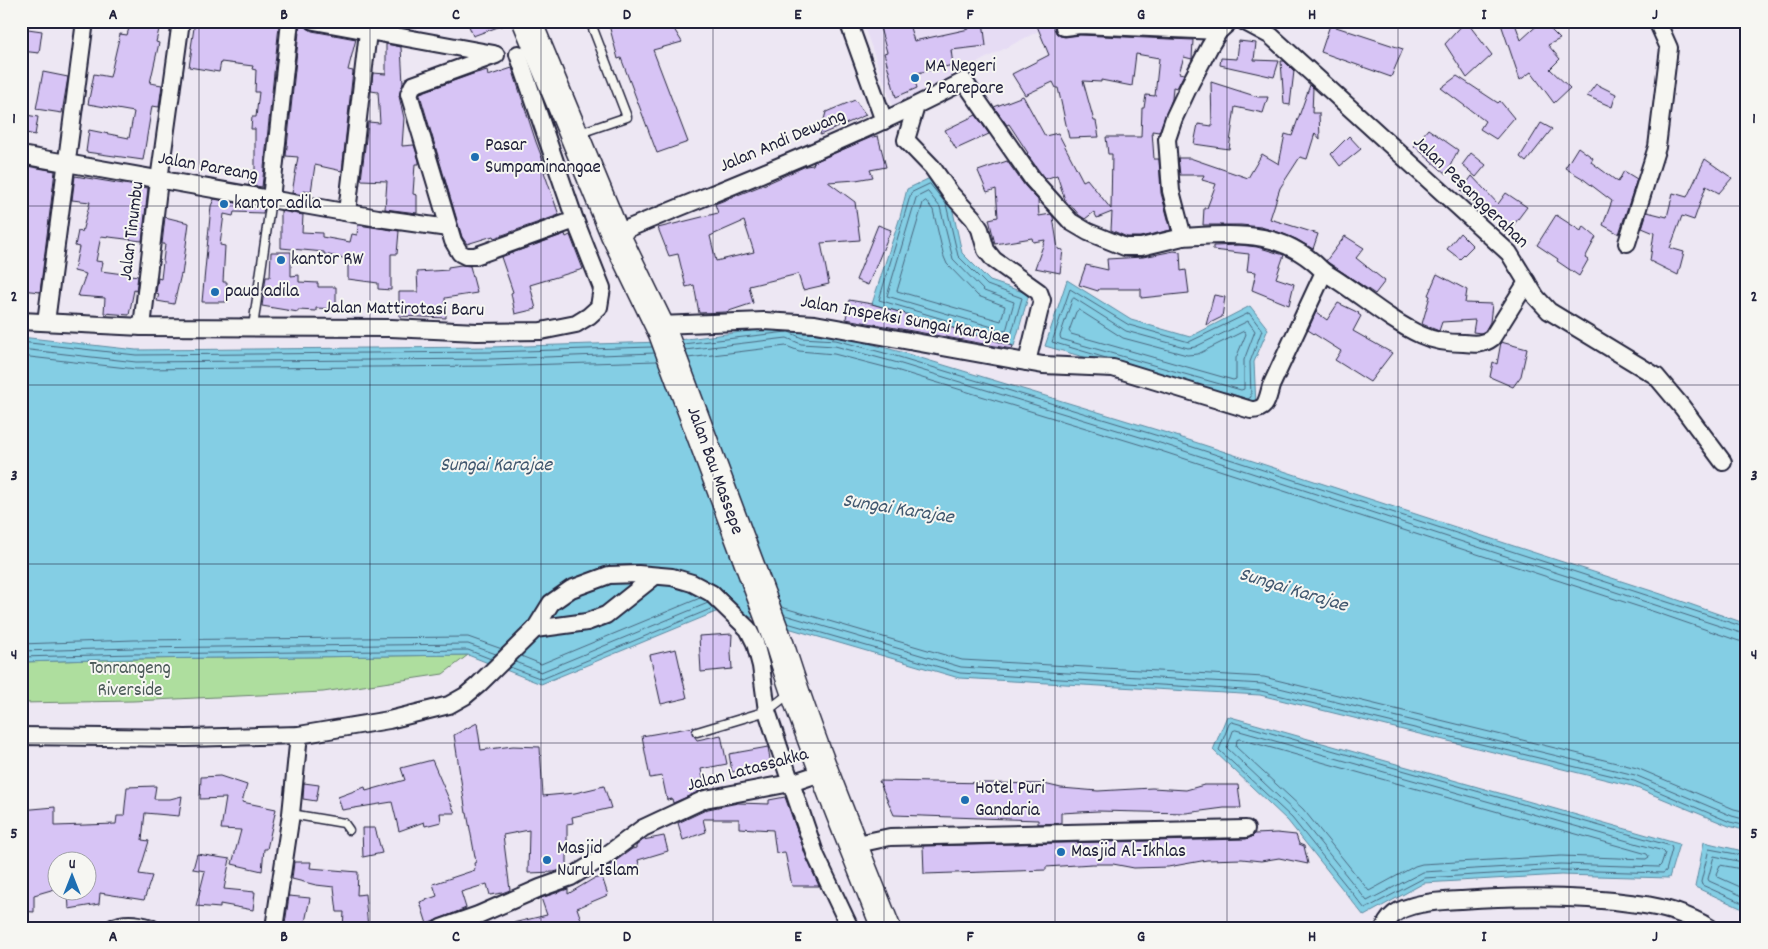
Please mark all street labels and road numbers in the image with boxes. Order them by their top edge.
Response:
street label: Jalan Andi Dewang [716,103,850,181]
street label: Jalan Pesanggerahan [1406,130,1534,256]
street label: Jalan Pareang [156,146,260,190]
street label: Jalan Tinumbu [114,180,152,282]
street label: Jalan Inspeksi Sungai Karajae [798,289,1012,353]
street label: Jalan Mattirotasi Baru [324,295,484,325]
street label: Jalan Bau Massepe [678,403,750,539]
street label: Jalan Latassakka [684,742,813,800]

